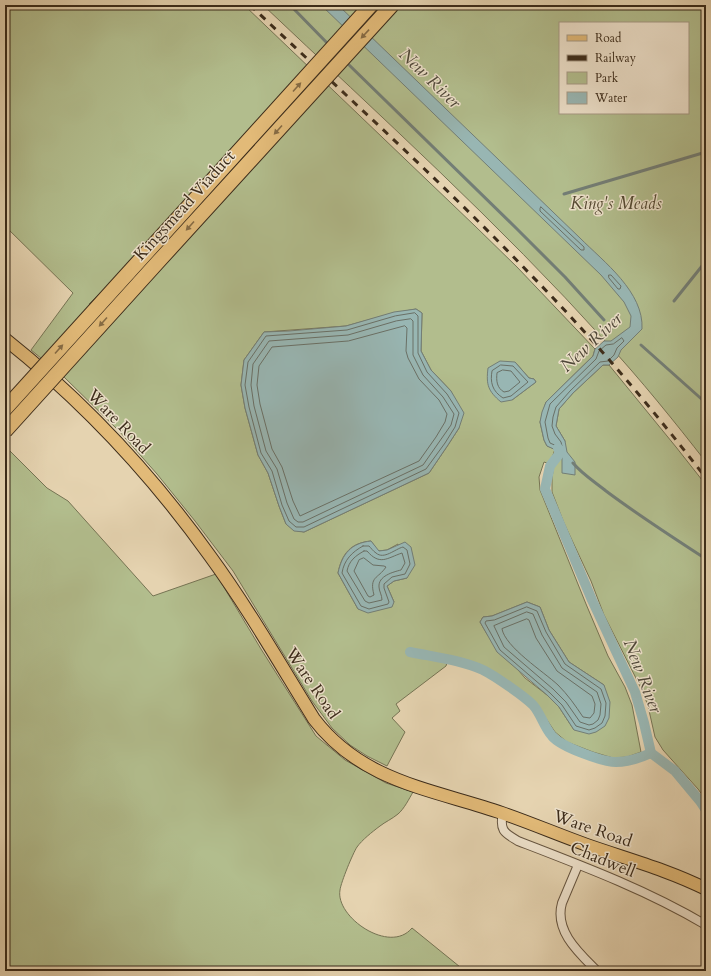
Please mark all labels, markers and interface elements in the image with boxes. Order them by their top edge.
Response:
legend [559,22,689,114]
one-way arrow [361,29,370,39]
text: Road [595,30,622,46]
water label: New River [393,42,467,115]
text: Railway [595,50,637,66]
text: Park [595,70,619,86]
one-way arrow [292,82,301,91]
text: Water [594,90,628,106]
one-way arrow [273,125,282,135]
street label: Kingsmead Viaduct [128,145,241,266]
park label: King's Meads [570,192,662,215]
one-way arrow [185,221,195,231]
water label: New River [554,306,629,378]
one-way arrow [99,318,108,327]
one-way arrow [54,344,63,353]
street label: Ware Road [81,383,155,459]
water label: New River [617,636,668,718]
street label: Ware Road [280,642,345,724]
street label: Ware Road [549,804,635,853]
street label: Chadwell [567,836,640,883]

